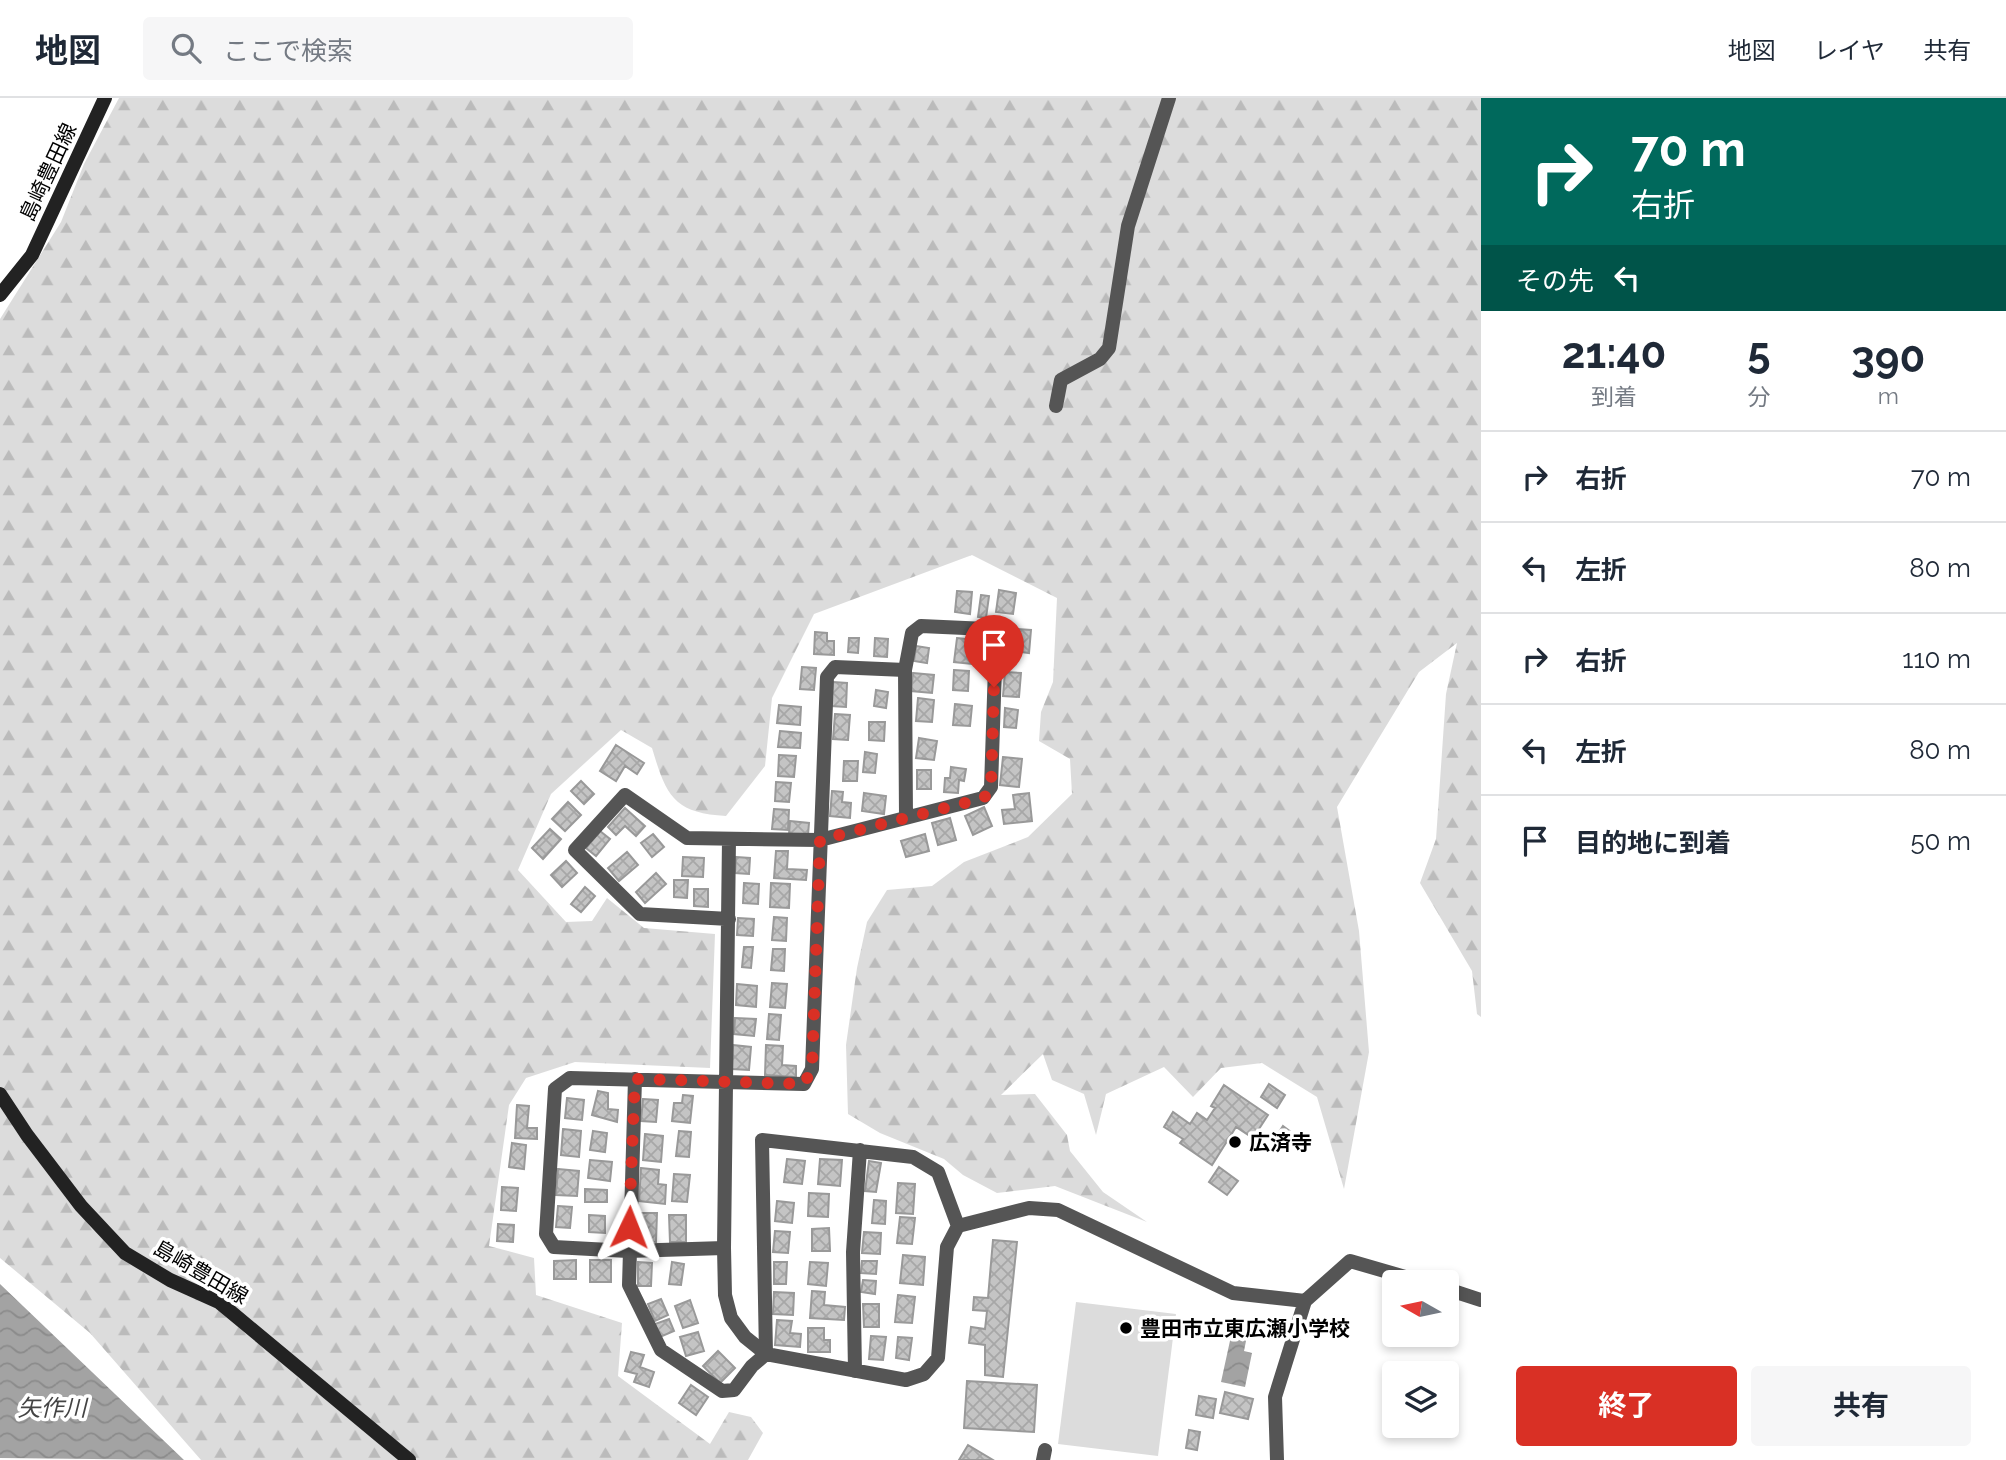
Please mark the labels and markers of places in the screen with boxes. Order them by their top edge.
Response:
pin [964,615,1024,687]
place label: 広済寺 [1249,1130,1312,1155]
marker: 広済寺 [1227,1134,1243,1150]
place label: 豊田市立東広瀬小学校 [1140,1316,1350,1341]
marker: 豊田市立東広瀬小学校 [1118,1320,1134,1336]

